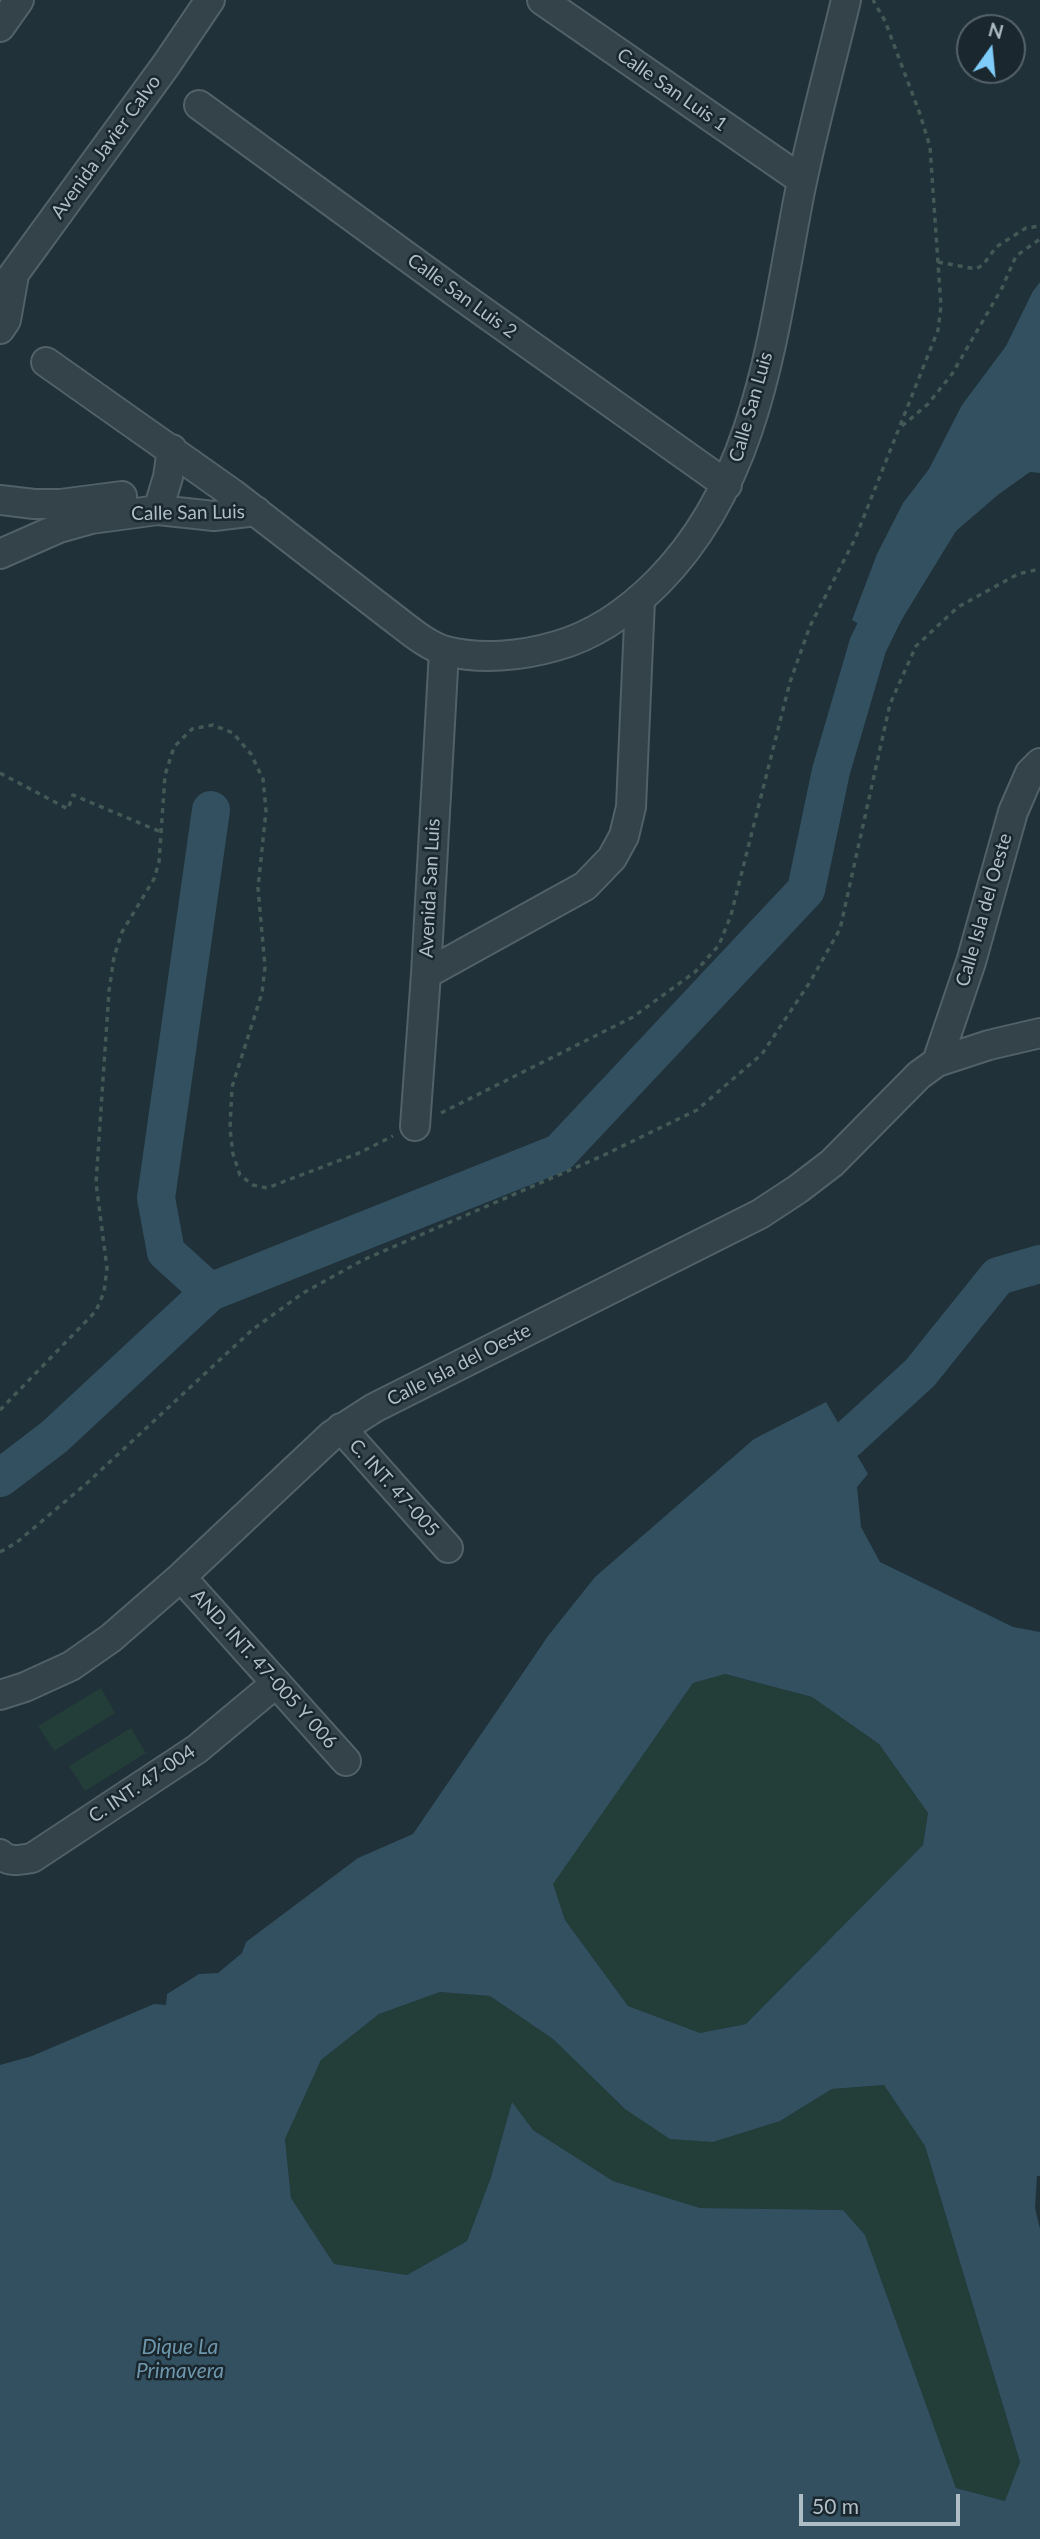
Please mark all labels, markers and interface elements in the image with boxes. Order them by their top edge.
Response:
north arrow [956,14,1026,84]
text: N [986,17,1006,43]
street label: Calle San Luis 1 [612,44,732,136]
street label: Avenida Javier Calvo [46,71,166,223]
street label: Calle San Luis 2 [403,249,521,343]
street label: Calle San Luis [724,349,778,465]
street label: Calle San Luis [131,501,245,525]
street label: Avenida San Luis [415,818,445,958]
street label: Calle Isla del Oeste [951,831,1017,989]
street label: Calle Isla del Oeste [383,1319,535,1411]
street label: C. INT. 47-005 [344,1435,444,1541]
street label: AND. INT. 47-005 Y 006 [186,1585,342,1753]
street label: C. INT. 47-004 [85,1740,199,1828]
water label: Dique La Primavera [136,2334,224,2384]
scale bar [802,2480,963,2524]
text: 50 m [812,2493,859,2518]

